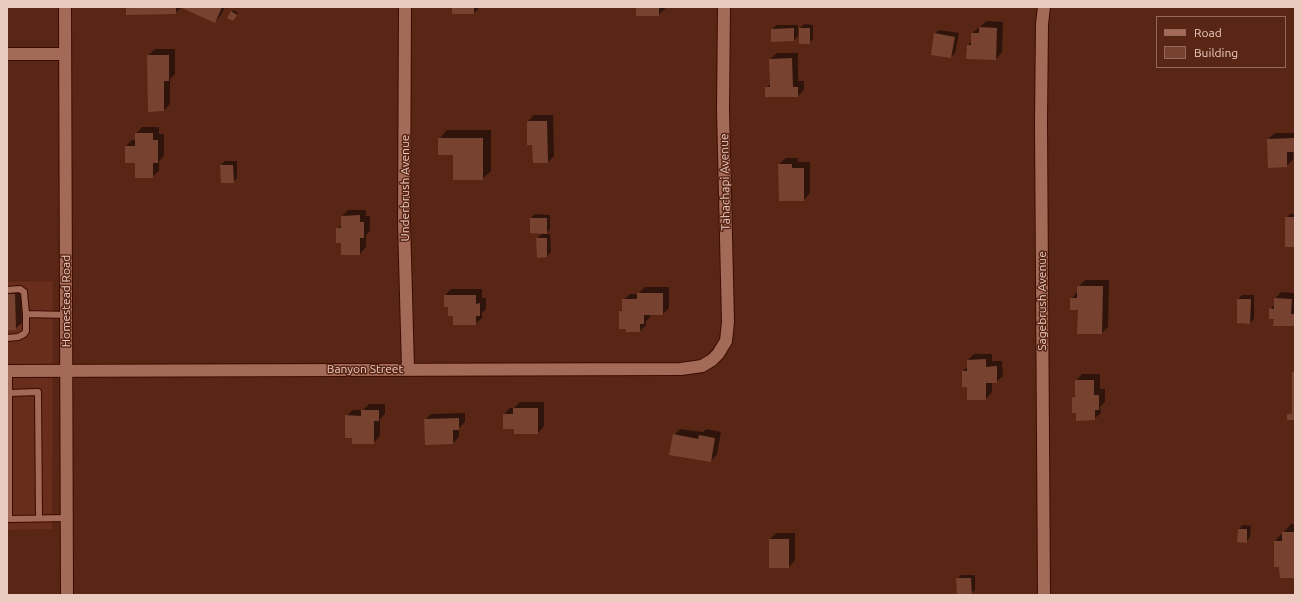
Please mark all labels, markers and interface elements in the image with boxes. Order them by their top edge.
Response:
legend [1156,16,1286,68]
text: Road [1194,26,1222,39]
text: Building [1194,46,1238,59]
street label: Tahachapi Avenue [717,133,733,231]
street label: Underbrush Avenue [398,135,412,241]
street label: Sagebrush Avenue [1035,251,1049,351]
street label: Homestead Road [59,255,73,347]
street label: Banyon Street [327,362,403,376]

